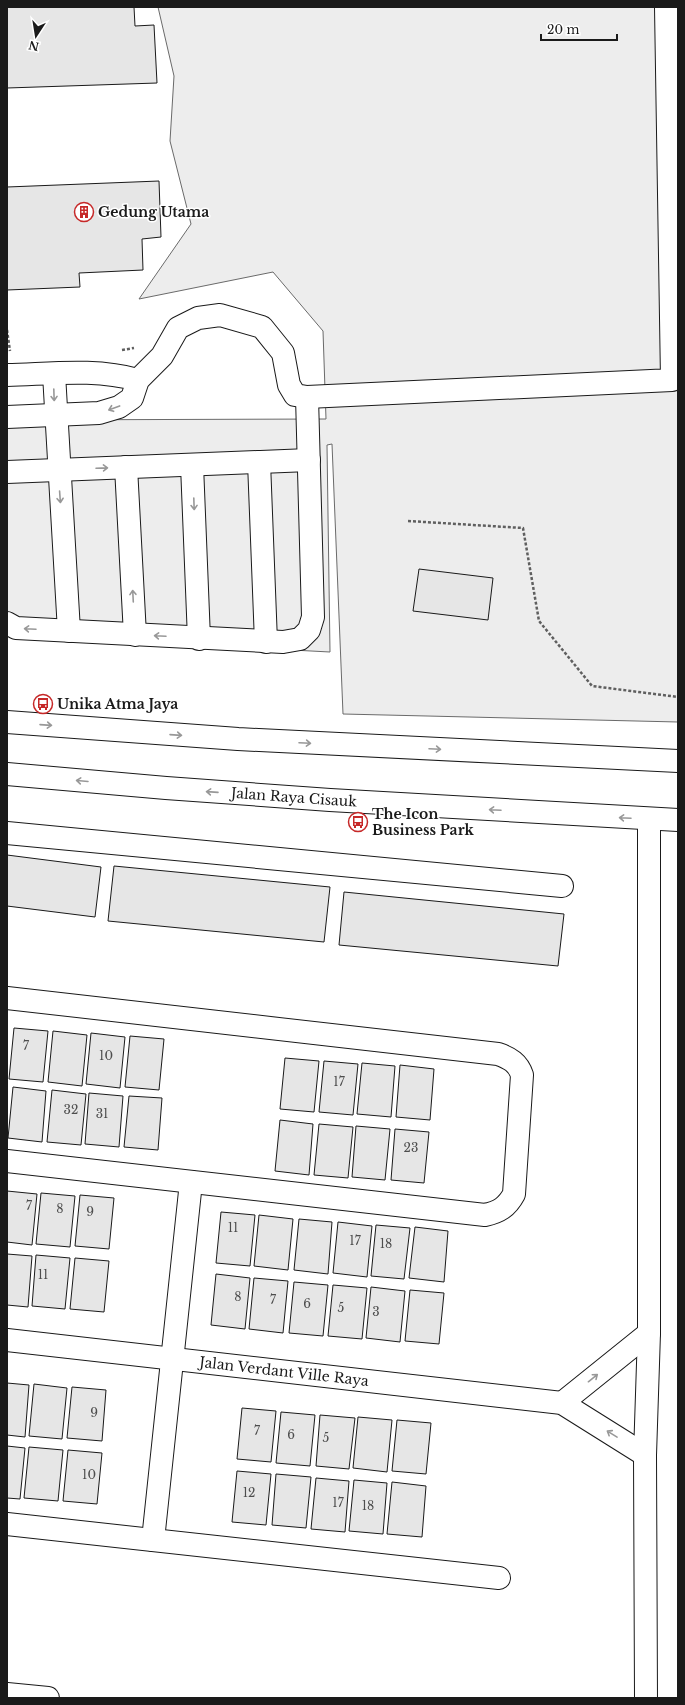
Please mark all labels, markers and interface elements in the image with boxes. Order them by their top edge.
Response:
north arrow [16,16,56,56]
scale bar [541,16,617,42]
text: 20 m [547,22,579,37]
text: N [27,38,40,54]
building icon: Gedung Utama [73,201,95,223]
place label: Gedung Utama [98,203,209,221]
one-way arrow [51,388,58,401]
one-way arrow [108,405,121,412]
one-way arrow [95,465,108,472]
one-way arrow [57,490,64,503]
one-way arrow [190,497,198,510]
one-way arrow [129,590,137,603]
one-way arrow [24,625,37,632]
one-way arrow [154,633,167,640]
bus stop icon: Unika Atma Jaya [32,693,54,715]
place label: Unika Atma Jaya [57,695,178,713]
one-way arrow [39,722,52,729]
one-way arrow [169,731,182,738]
one-way arrow [298,739,311,746]
one-way arrow [428,746,441,753]
one-way arrow [76,777,89,784]
street label: Jalan Raya Cisauk [229,784,358,811]
one-way arrow [206,788,219,795]
place label: The Icon Business Park [372,805,475,839]
one-way arrow [489,806,502,814]
bus stop icon: The Icon Business Park [347,811,369,833]
one-way arrow [619,814,632,821]
house number: 7 [23,1038,30,1053]
house number: 10 [99,1048,113,1063]
house number: 17 [333,1074,346,1089]
house number: 32 [64,1102,78,1117]
house number: 31 [96,1106,108,1121]
house number: 23 [404,1140,418,1155]
house number: 7 [26,1198,33,1213]
house number: 8 [56,1201,64,1216]
house number: 9 [86,1204,94,1219]
house number: 11 [228,1220,238,1235]
house number: 17 [349,1233,362,1248]
house number: 18 [380,1236,392,1251]
house number: 11 [38,1267,48,1282]
house number: 8 [234,1289,242,1304]
house number: 7 [270,1292,277,1307]
house number: 6 [303,1296,311,1311]
house number: 5 [338,1300,345,1315]
house number: 3 [372,1304,380,1319]
street label: Jalan Verdant Ville Raya [197,1353,370,1390]
one-way arrow [587,1374,598,1383]
house number: 9 [90,1405,98,1420]
house number: 7 [254,1423,261,1438]
house number: 6 [287,1427,295,1442]
house number: 5 [323,1430,330,1445]
one-way arrow [607,1430,618,1438]
house number: 10 [82,1467,96,1482]
house number: 12 [243,1485,255,1500]
house number: 17 [332,1495,345,1510]
house number: 18 [362,1498,374,1513]

